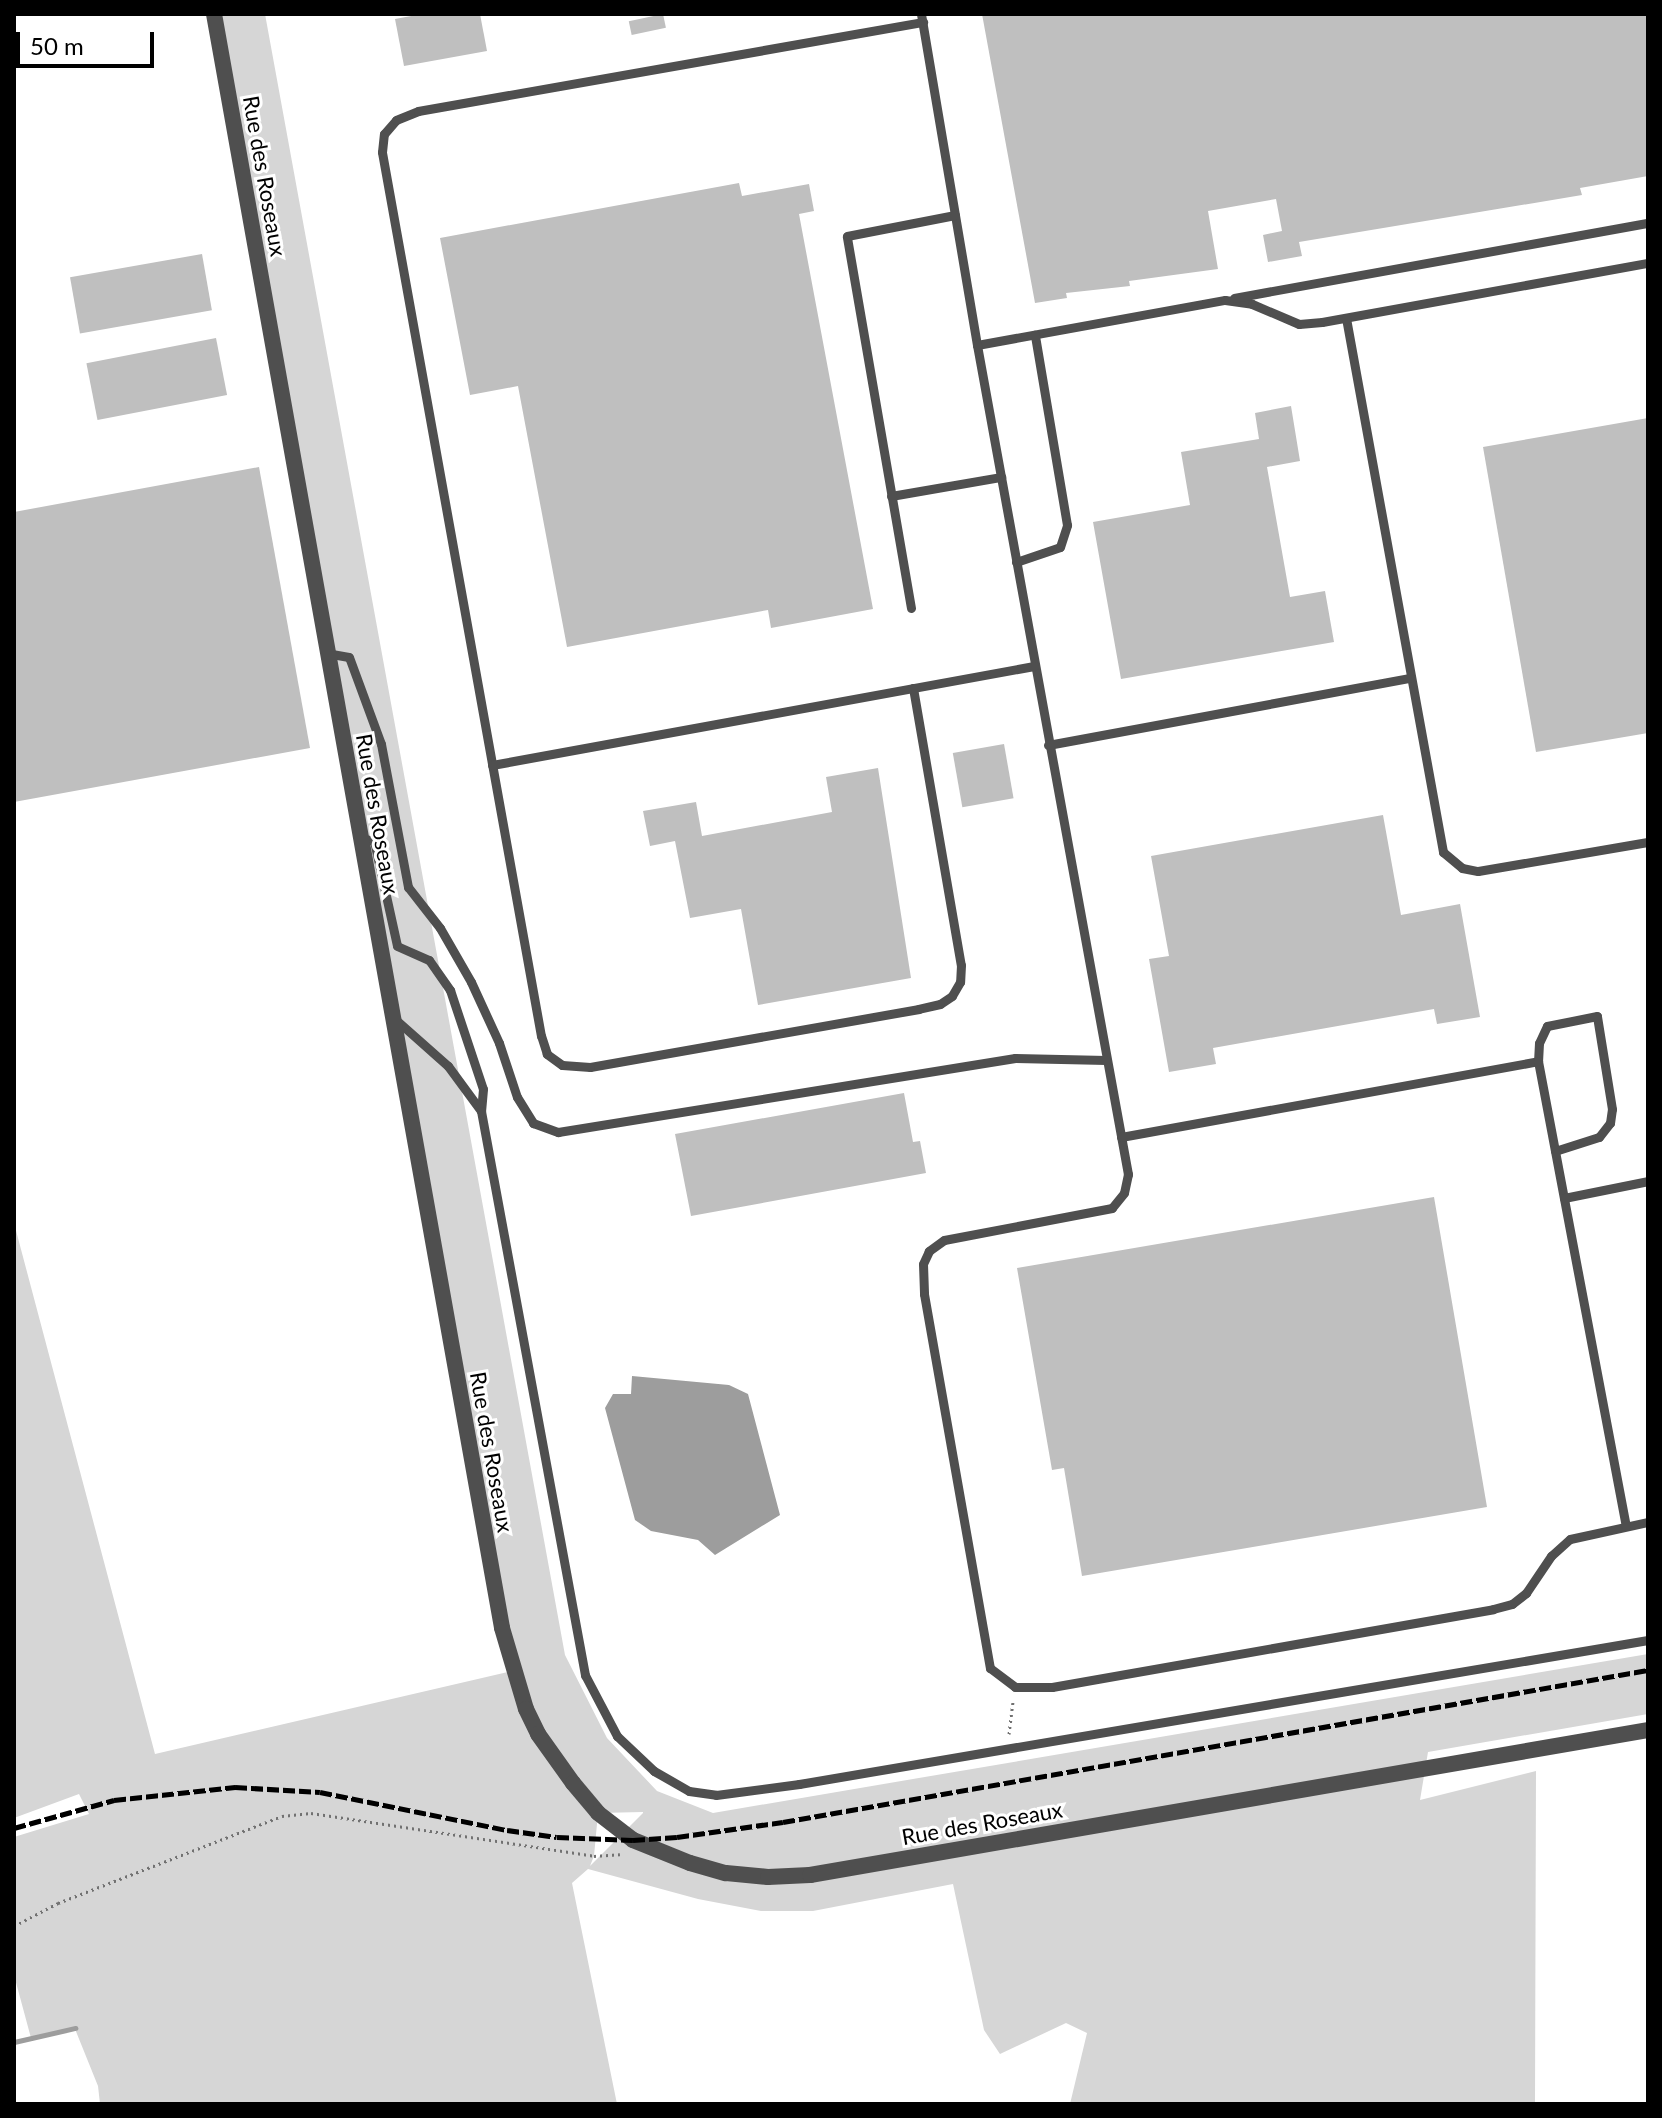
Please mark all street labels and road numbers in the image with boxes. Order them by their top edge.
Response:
street label: Rue des Roseaux [238,94,292,258]
street label: Rue des Roseaux [351,732,405,896]
street label: Rue des Roseaux [465,1370,519,1534]
street label: Rue des Roseaux [900,1796,1064,1850]

